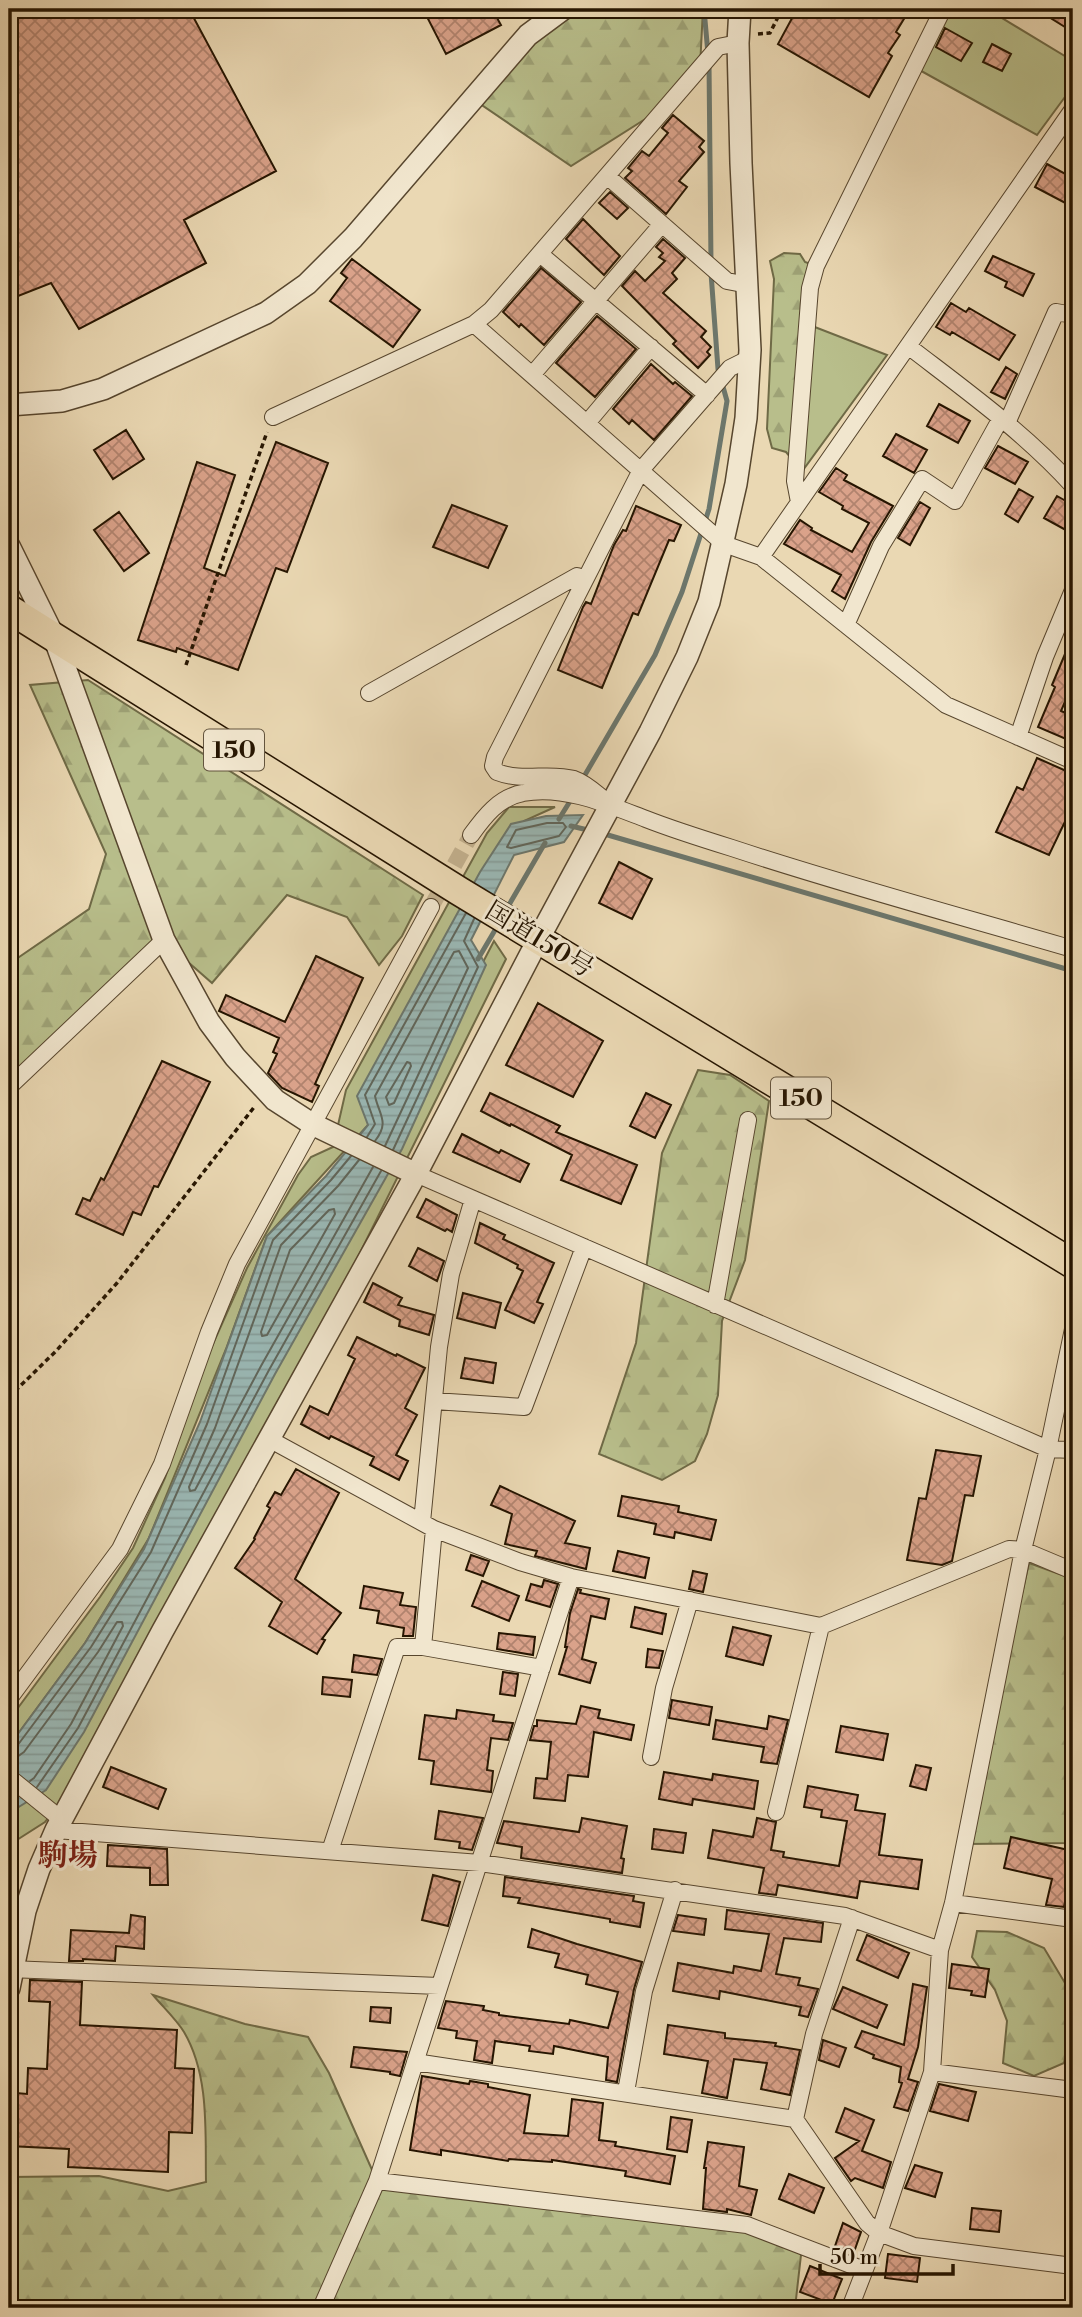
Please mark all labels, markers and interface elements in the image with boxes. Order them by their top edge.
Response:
road number: 150 [204,730,264,770]
street label: 国道150号 [479,895,599,985]
road number: 150 [771,1078,831,1118]
district label: 駒場 [38,1837,98,1875]
scale bar [820,2233,953,2277]
text: 50 m [830,2245,878,2271]

